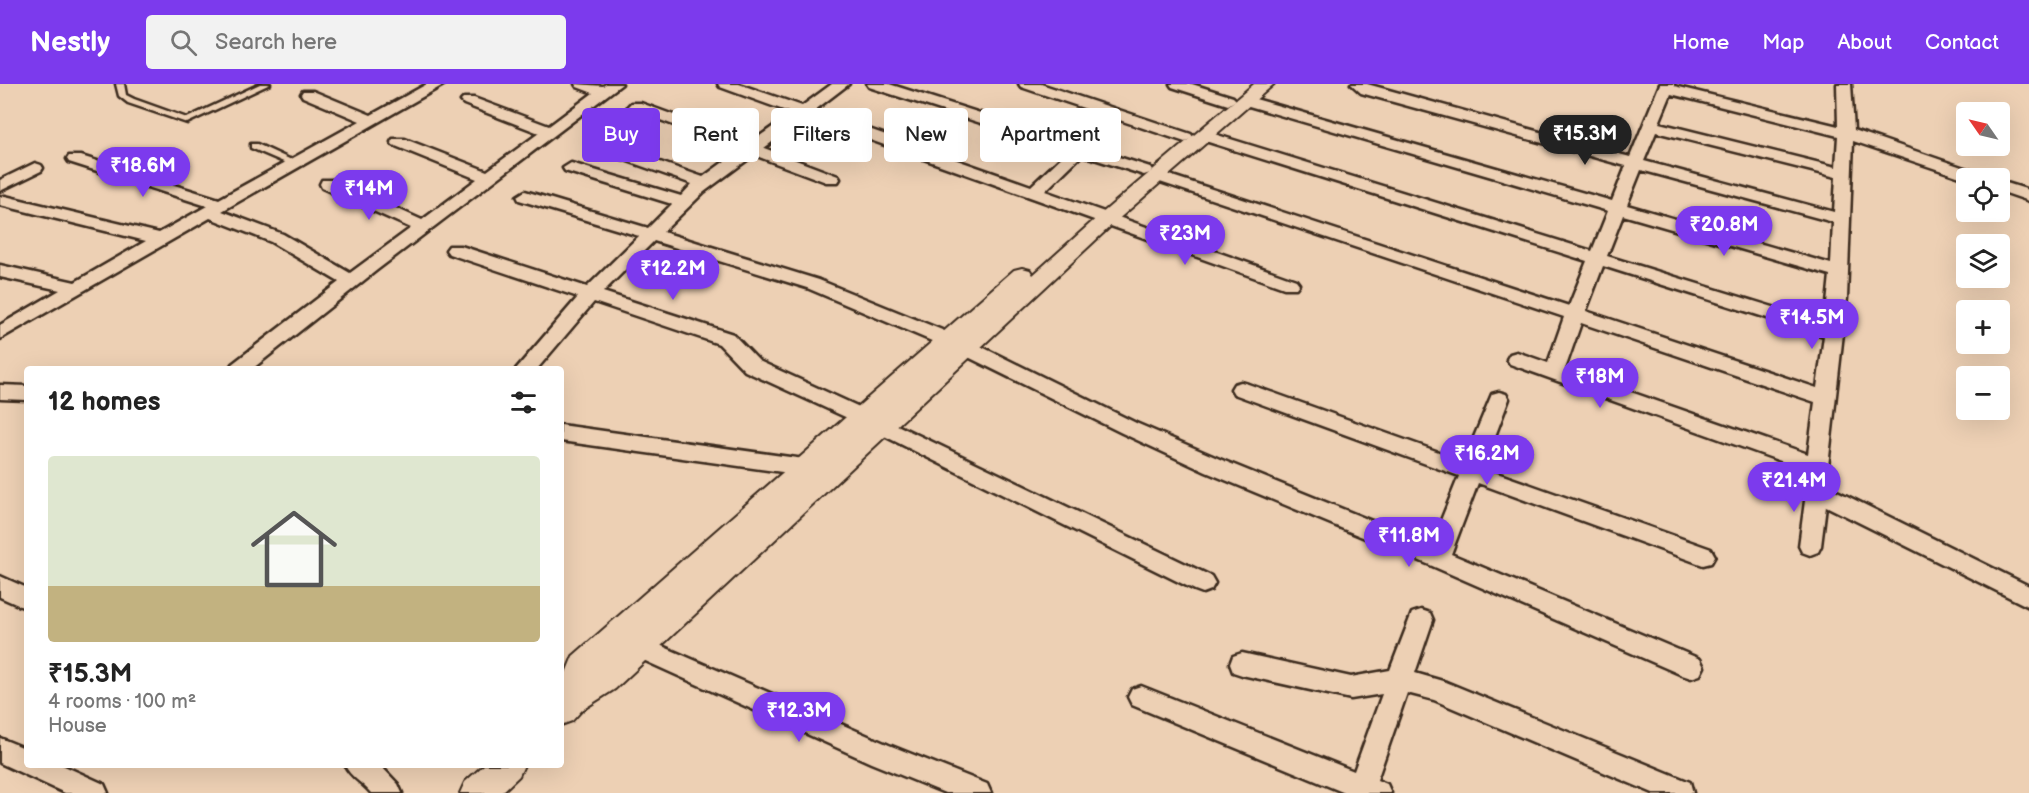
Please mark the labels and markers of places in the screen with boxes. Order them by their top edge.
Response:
pin: ₹15.3M [1536,115,1634,166]
pin: ₹18.6M [94,147,192,198]
pin: ₹14M [333,170,405,221]
pin: ₹20.8M [1675,206,1773,257]
pin: ₹23M [1149,215,1221,266]
pin: ₹12.2M [624,250,722,301]
pin: ₹14.5M [1763,299,1861,350]
pin: ₹18M [1564,358,1636,409]
pin: ₹16.2M [1438,435,1536,486]
pin: ₹21.4M [1745,462,1843,513]
pin: ₹11.8M [1360,517,1458,568]
pin: ₹12.3M [750,692,848,743]

